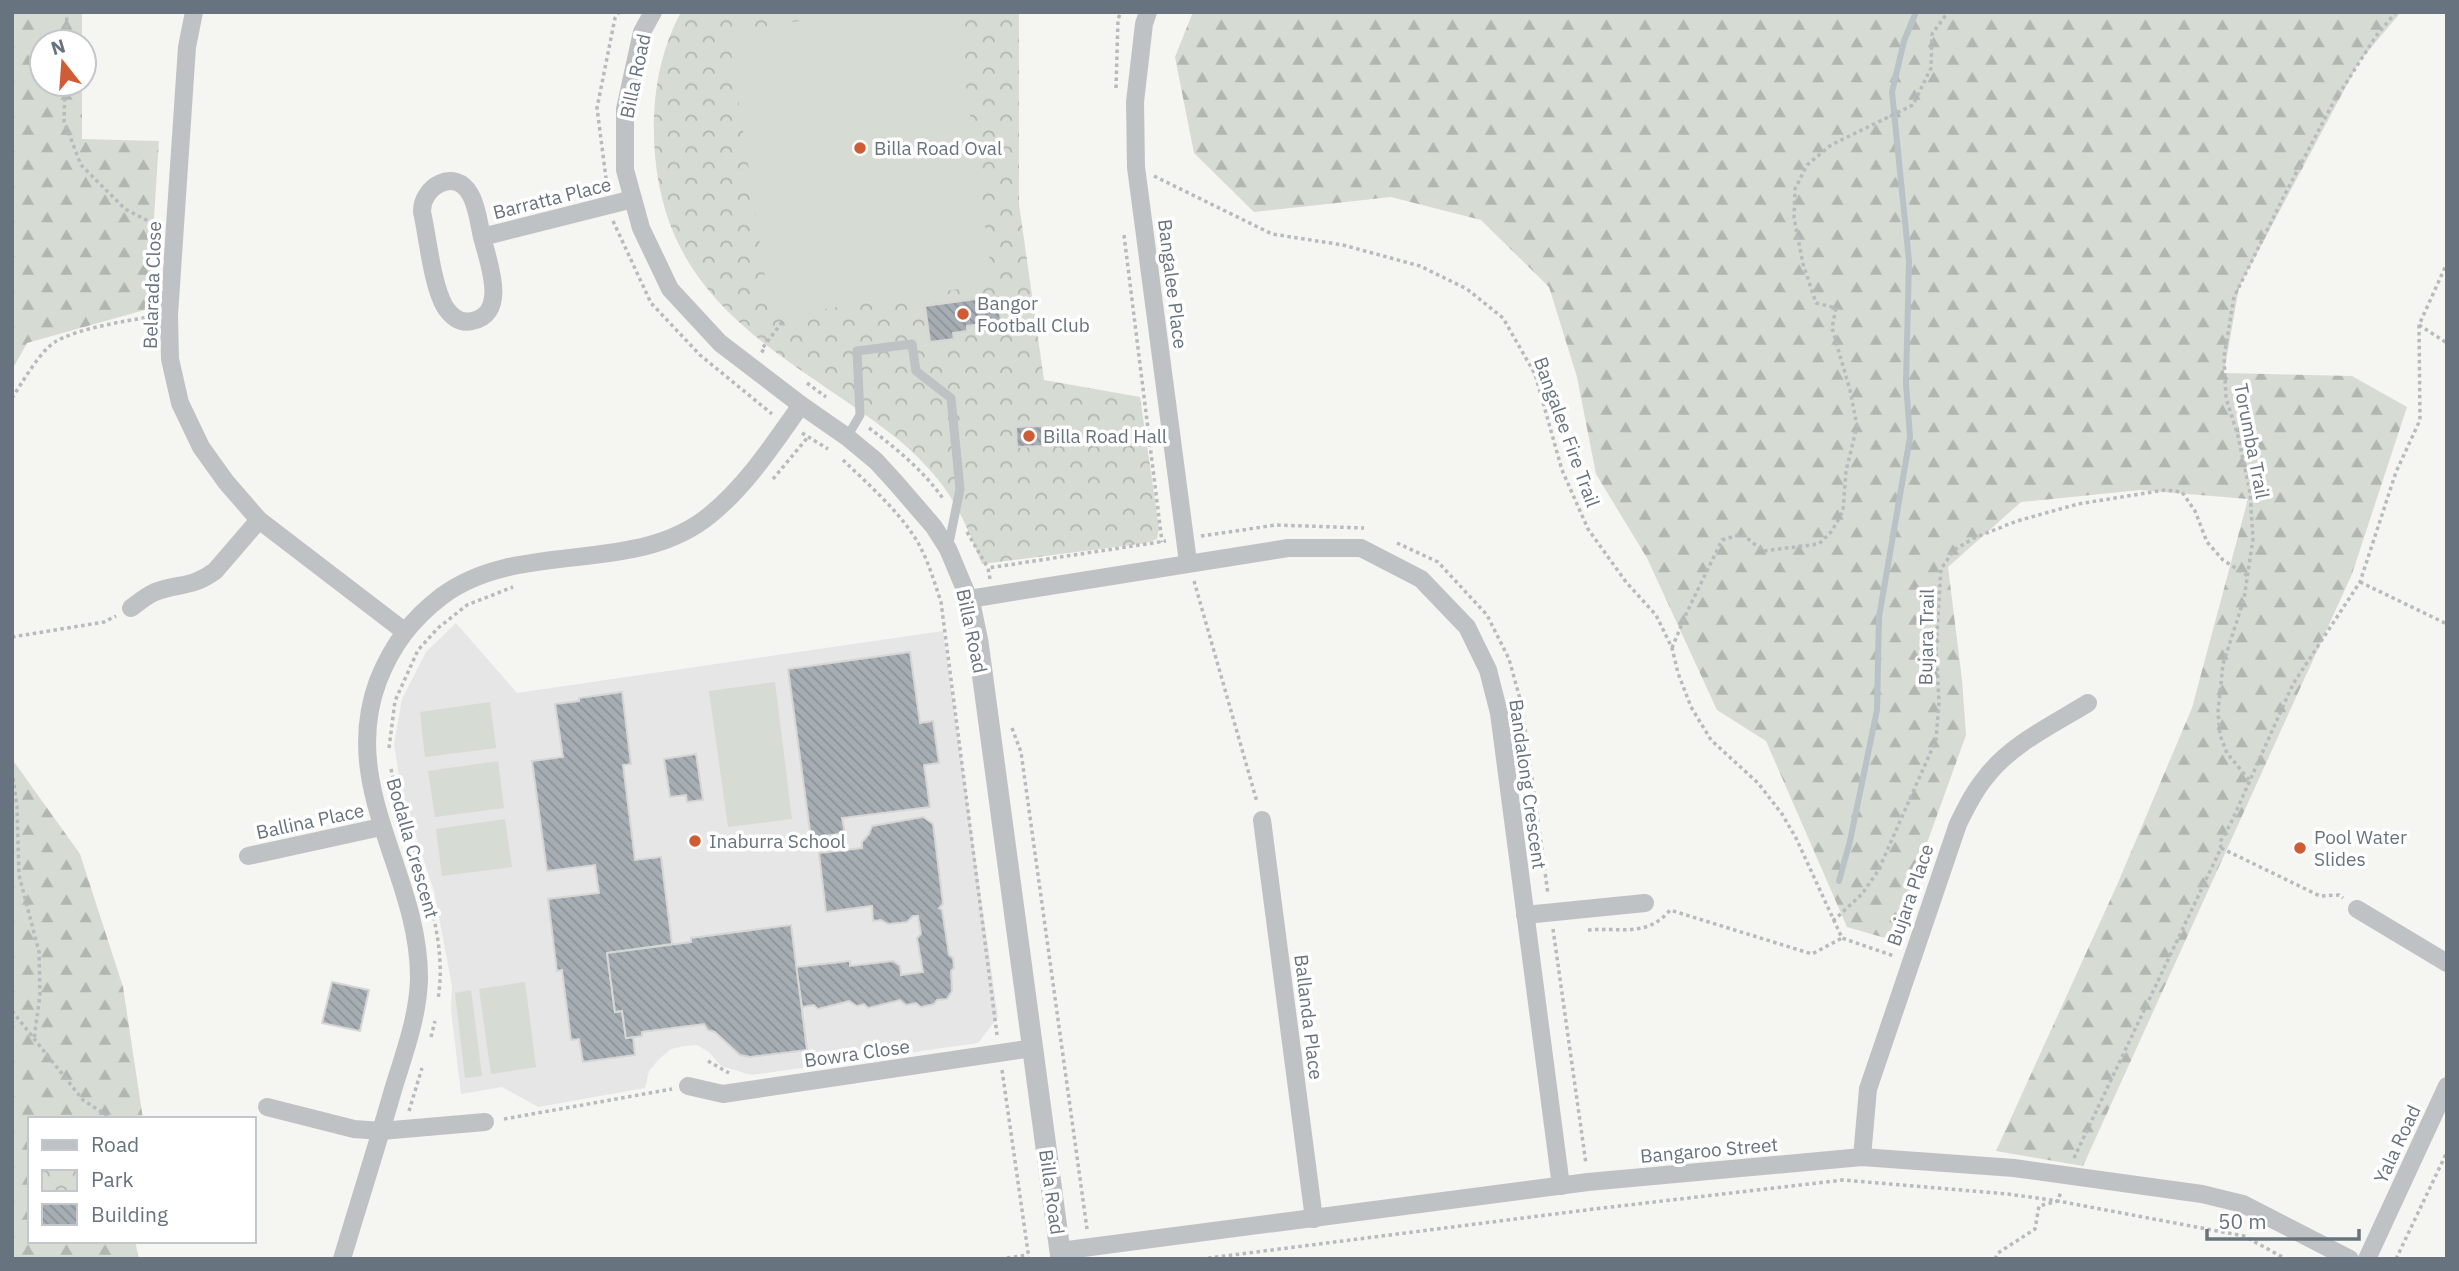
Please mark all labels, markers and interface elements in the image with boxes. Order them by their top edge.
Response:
north arrow [28,28,98,98]
street label: Billa Road [614,32,656,120]
text: N [48,33,68,60]
place label: Billa Road Oval [874,136,1002,160]
marker: Billa Road Oval [852,140,868,156]
street label: Barratta Place [490,172,614,224]
street label: Bangalee Place [1153,218,1193,350]
street label: Belarada Close [138,221,166,349]
place label: Bangor Football Club [977,291,1090,337]
marker: Bangor Football Club [955,306,971,322]
street label: Bangalee Fire Trail [1529,354,1605,510]
street label: Torumba Trail [2229,381,2275,501]
place label: Billa Road Hall [1043,424,1167,448]
marker: Billa Road Hall [1021,428,1037,444]
street label: Billa Road [951,587,993,675]
street label: Bujara Trail [1913,588,1939,686]
street label: Bandalong Crescent [1504,697,1552,871]
street label: Bodalla Crescent [382,775,444,921]
street label: Ballina Place [254,798,366,844]
place label: Pool Water Slides [2314,825,2407,871]
place label: Inaburra School [709,829,846,853]
marker: Inaburra School [687,833,703,849]
marker: Pool Water Slides [2292,840,2308,856]
street label: Bujara Place [1881,841,1939,949]
street label: Ballanda Place [1289,953,1329,1081]
street label: Bowra Close [803,1034,911,1072]
street label: Yala Road [2368,1101,2426,1187]
legend [28,1117,256,1243]
text: Road [91,1130,139,1158]
street label: Bangaroo Street [1639,1132,1779,1168]
street label: Billa Road [1034,1148,1070,1236]
text: Park [91,1165,134,1193]
scale bar [2207,1198,2359,1242]
text: Building [91,1200,168,1228]
text: 50 m [2218,1207,2267,1235]

